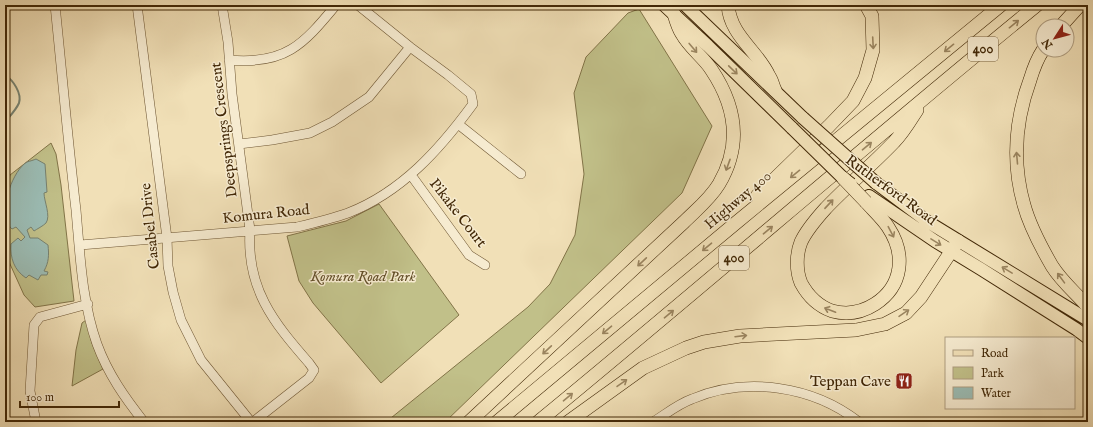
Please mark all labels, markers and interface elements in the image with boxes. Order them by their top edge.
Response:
north arrow [1035,18,1075,58]
one-way arrow [1008,20,1019,29]
text: N [1039,35,1057,52]
one-way arrow [869,36,877,49]
road number: 400 [968,37,998,61]
one-way arrow [688,43,697,53]
one-way arrow [944,43,955,52]
street label: Deepsprings Crescent [206,61,242,199]
one-way arrow [728,65,738,75]
one-way arrow [862,142,872,151]
street label: Rutherford Road [841,150,941,230]
one-way arrow [1013,152,1021,165]
one-way arrow [723,159,731,171]
street label: Highway 400 [701,166,775,234]
one-way arrow [789,170,800,179]
street label: Pikake Court [425,175,491,251]
street label: Casabel Drive [136,182,164,270]
one-way arrow [825,199,834,210]
street label: Komura Road [222,200,311,228]
one-way arrow [762,226,773,235]
one-way arrow [887,226,895,238]
one-way arrow [930,238,942,246]
one-way arrow [702,242,712,251]
road number: 400 [719,246,749,270]
one-way arrow [637,257,647,267]
one-way arrow [1001,266,1013,274]
park label: Komura Road Park [310,267,415,286]
one-way arrow [1057,273,1065,284]
one-way arrow [825,305,837,313]
one-way arrow [898,309,909,317]
one-way arrow [663,310,674,319]
one-way arrow [602,326,613,335]
one-way arrow [734,332,747,340]
legend [945,337,1075,409]
one-way arrow [542,345,552,355]
text: Road [981,346,1009,361]
text: Park [981,366,1004,381]
restaurant icon: Teppan Cave [894,371,914,391]
place label: Teppan Cave [810,372,891,391]
one-way arrow [616,379,627,387]
scale bar [20,383,119,409]
text: Water [981,386,1012,401]
text: 100 m [26,390,54,405]
one-way arrow [563,393,574,402]

